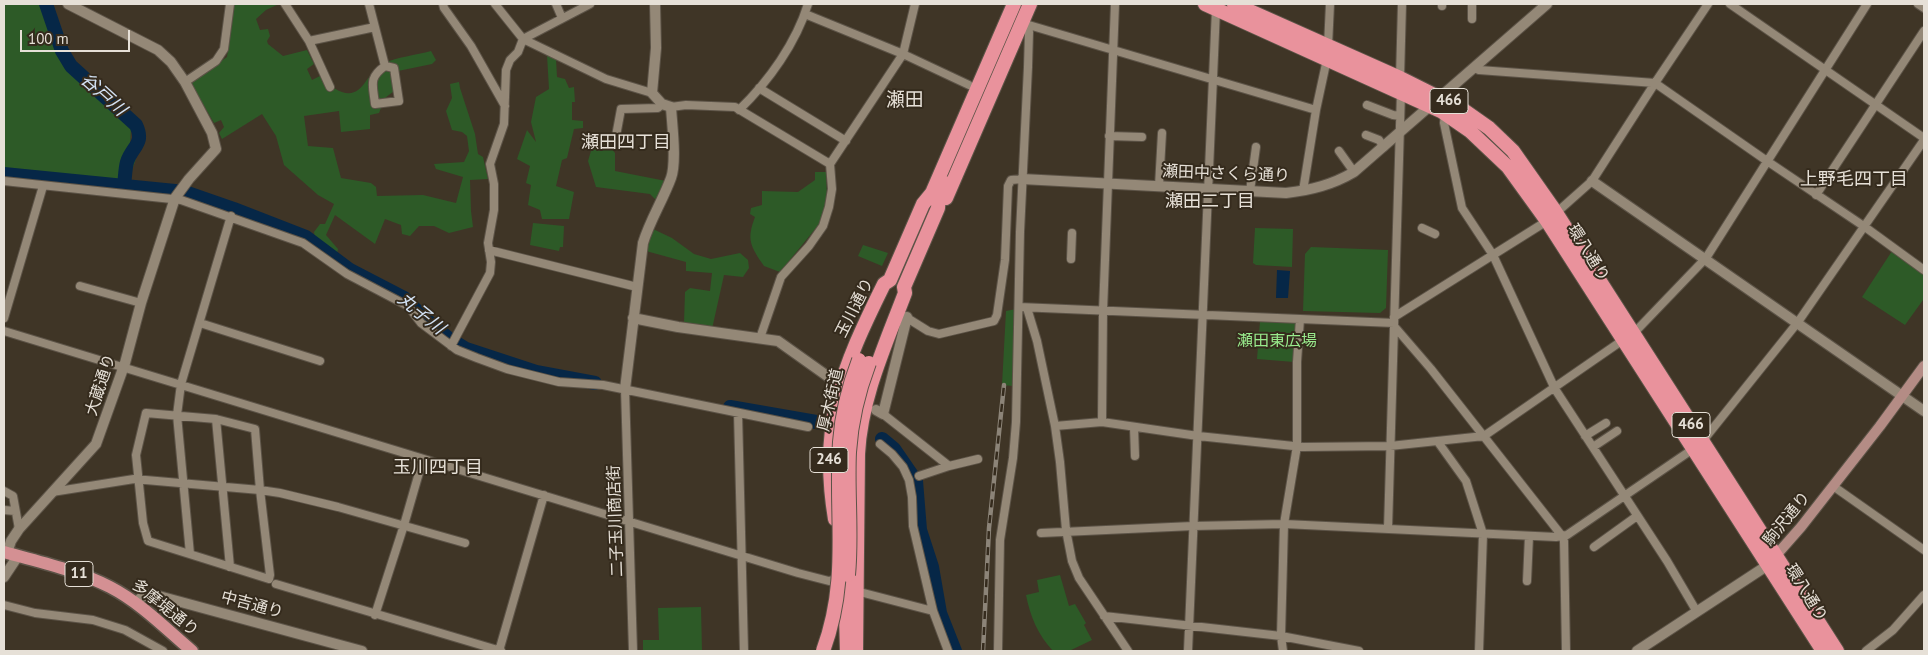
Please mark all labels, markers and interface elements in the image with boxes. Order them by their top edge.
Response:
scale bar [22,20,132,52]
text: 100 m [28,29,69,48]
water label: 谷戸川 [76,69,130,121]
road number: 466 [1430,88,1468,114]
district label: 瀬田 [886,90,924,112]
district label: 瀬田四丁目 [581,132,671,154]
street label: 瀬田中さくら通り [1162,162,1290,186]
district label: 上野毛四丁目 [1800,169,1908,191]
district label: 瀬田二丁目 [1165,191,1255,213]
street label: 環八通り [1563,221,1613,285]
street label: 玉川通り [832,275,878,341]
water label: 丸子川 [393,289,449,339]
park label: 瀬田東広場 [1237,331,1317,351]
street label: 大蔵通り [82,352,120,418]
street label: 厚木街道 [814,367,848,433]
road number: 466 [1672,412,1710,438]
road number: 246 [810,448,848,472]
district label: 玉川四丁目 [393,457,483,479]
street label: 二子玉川商店街 [604,465,628,577]
street label: 駒沢通り [1759,488,1815,550]
street label: 環八通り [1781,561,1831,625]
road number: 11 [65,562,93,586]
street label: 多摩堤通り [128,575,202,641]
street label: 中吉通り [219,587,285,623]

